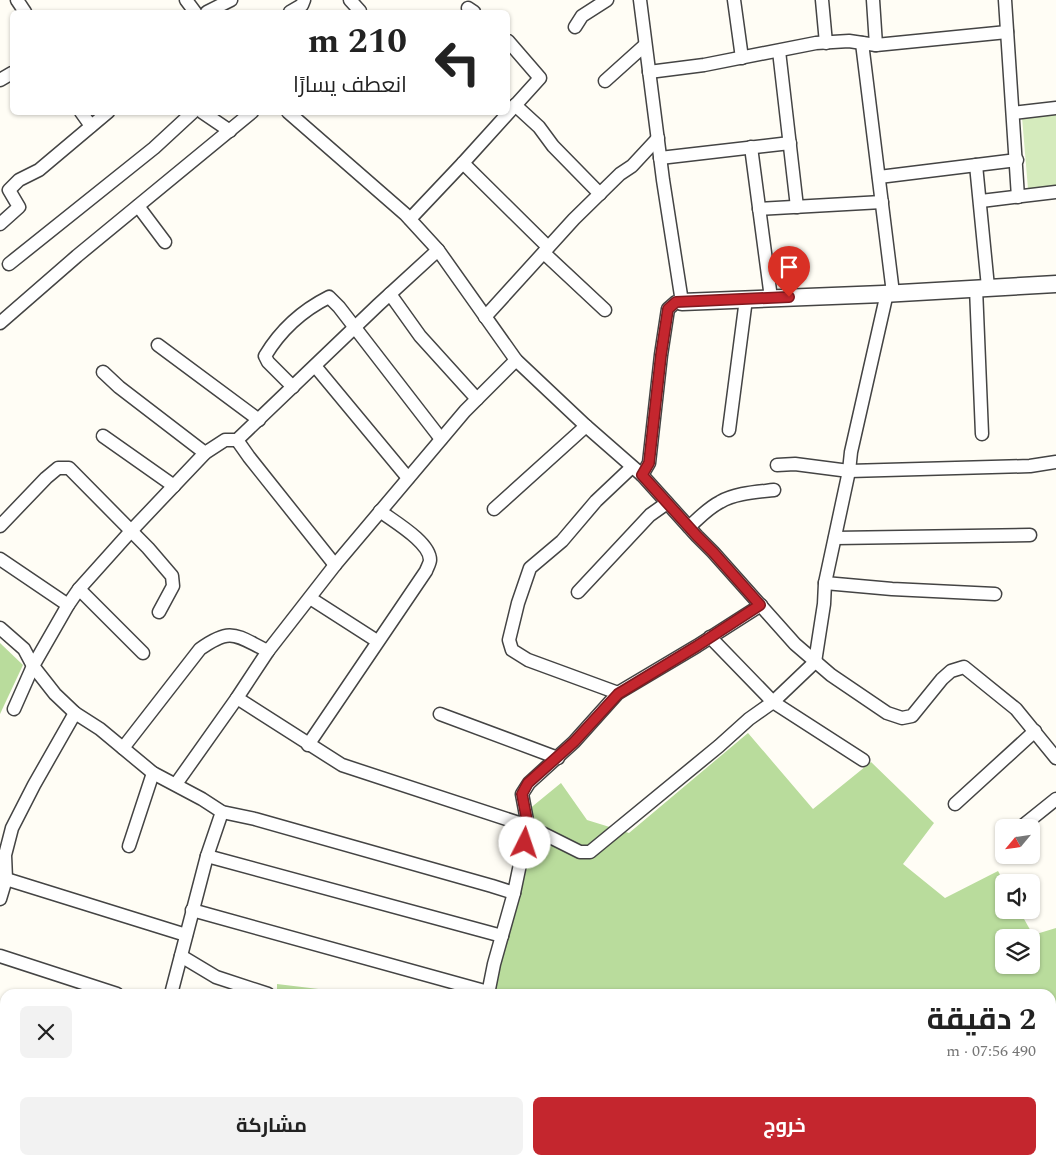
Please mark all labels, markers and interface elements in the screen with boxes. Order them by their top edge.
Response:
text: 210 m [308,15,407,68]
icon: left [425,30,490,95]
text: انعطف يسارًا [293,69,407,102]
pin [768,246,810,297]
icon: arrive [775,253,803,281]
position arrow [498,816,550,868]
north arrow [995,819,1040,864]
map controls [995,819,1040,974]
button: sound [995,874,1040,919]
button: layers [995,929,1040,974]
text: 2 دقيقة [927,997,1036,1043]
button: close [20,1006,72,1058]
text: 490 m · 07:56 [946,1039,1036,1063]
button: مشاركة [20,1097,523,1155]
button: خروج [533,1097,1036,1155]

